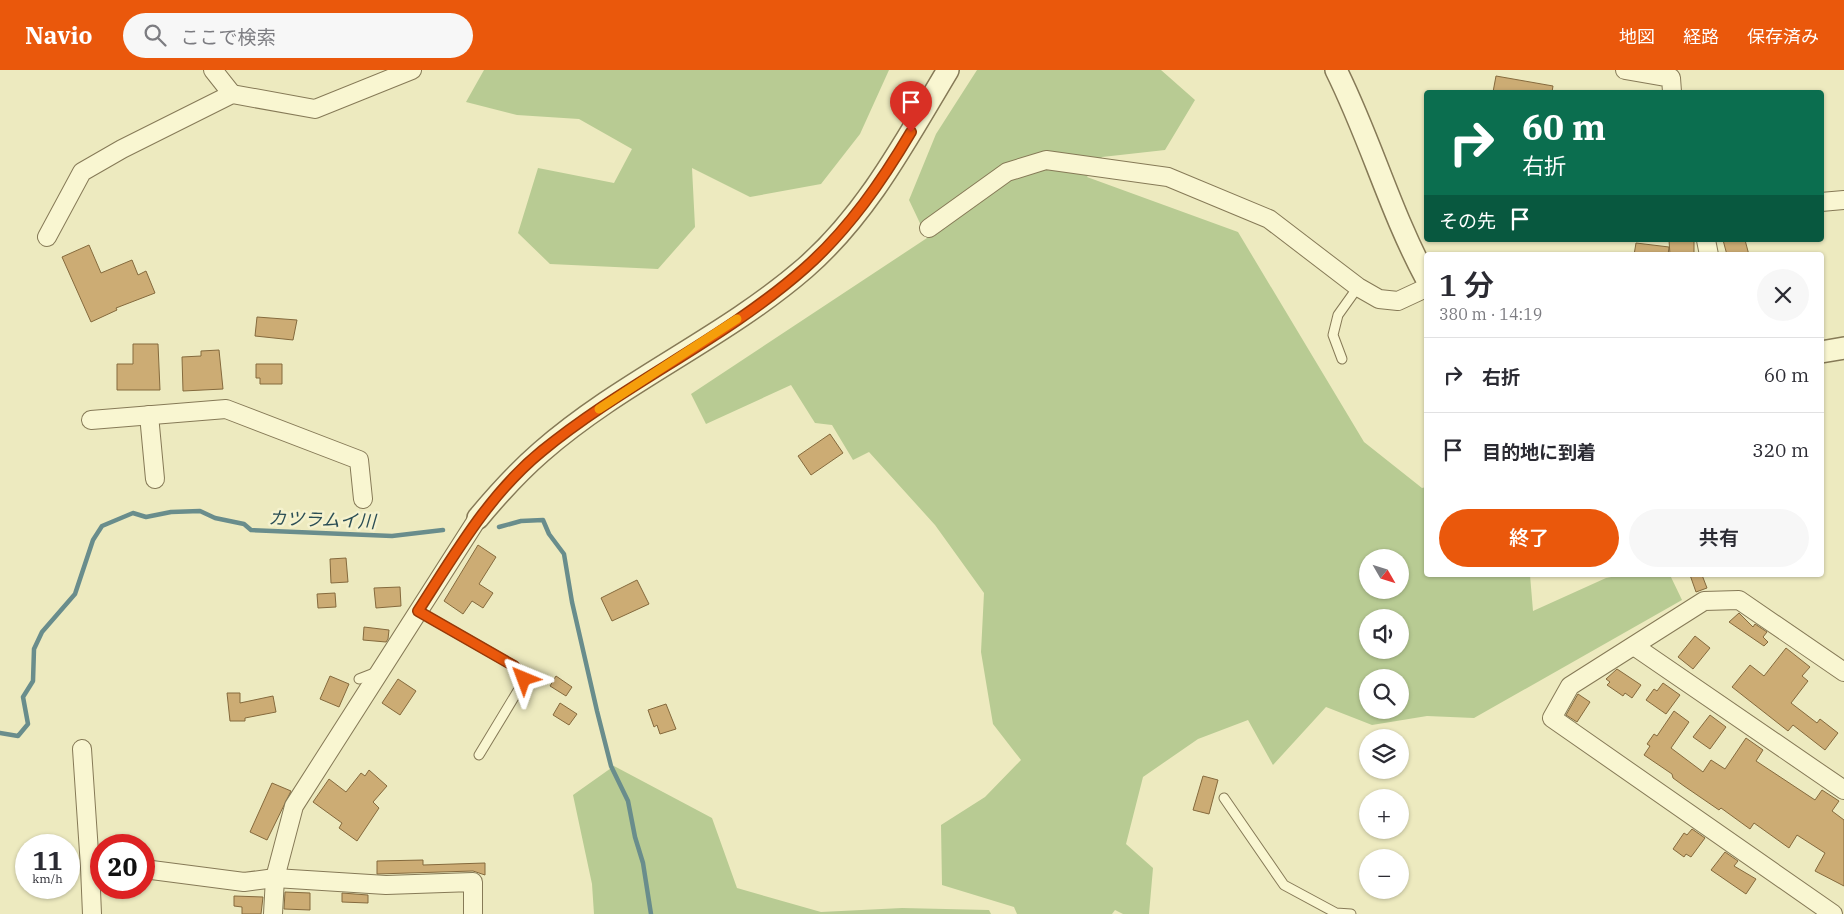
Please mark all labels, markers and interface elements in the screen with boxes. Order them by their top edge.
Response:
search box [123,13,473,58]
text: Navio [25,19,93,51]
icon: search [141,21,169,49]
text: ここで検索 [181,25,276,49]
text: 地図 [1619,25,1655,48]
text: 経路 [1683,25,1719,48]
text: 保存済み [1747,25,1819,48]
pin [890,81,932,132]
icon: arrive [897,88,925,116]
text: 60 m [1522,104,1606,150]
icon: right [1439,110,1504,175]
text: 右折 [1522,151,1566,180]
icon: arrive [1506,205,1534,233]
text: その先 [1439,209,1496,233]
text: 1 分 [1439,265,1494,304]
button: close [1757,269,1809,321]
text: 380 m · 14:19 [1439,304,1542,324]
icon: right [1439,361,1467,389]
text: 60 m [1764,363,1809,387]
text: 右折 [1482,365,1520,389]
icon: arrive [1439,436,1467,464]
text: 320 m [1752,438,1809,462]
text: 目的地に到着 [1482,440,1596,464]
water label: カツラムイ川 [268,506,378,533]
button: 終了 [1439,509,1619,567]
button: 共有 [1629,509,1809,567]
north arrow [1359,549,1409,599]
map controls [1359,549,1409,899]
button: sound [1359,609,1409,659]
position arrow [497,652,549,704]
button: search [1359,669,1409,719]
button: layers [1359,729,1409,779]
button: + [1359,789,1409,839]
speed limit sign: 20 [90,834,155,899]
text: 11 [32,844,63,877]
button: − [1359,849,1409,899]
text: km/h [32,871,63,886]

